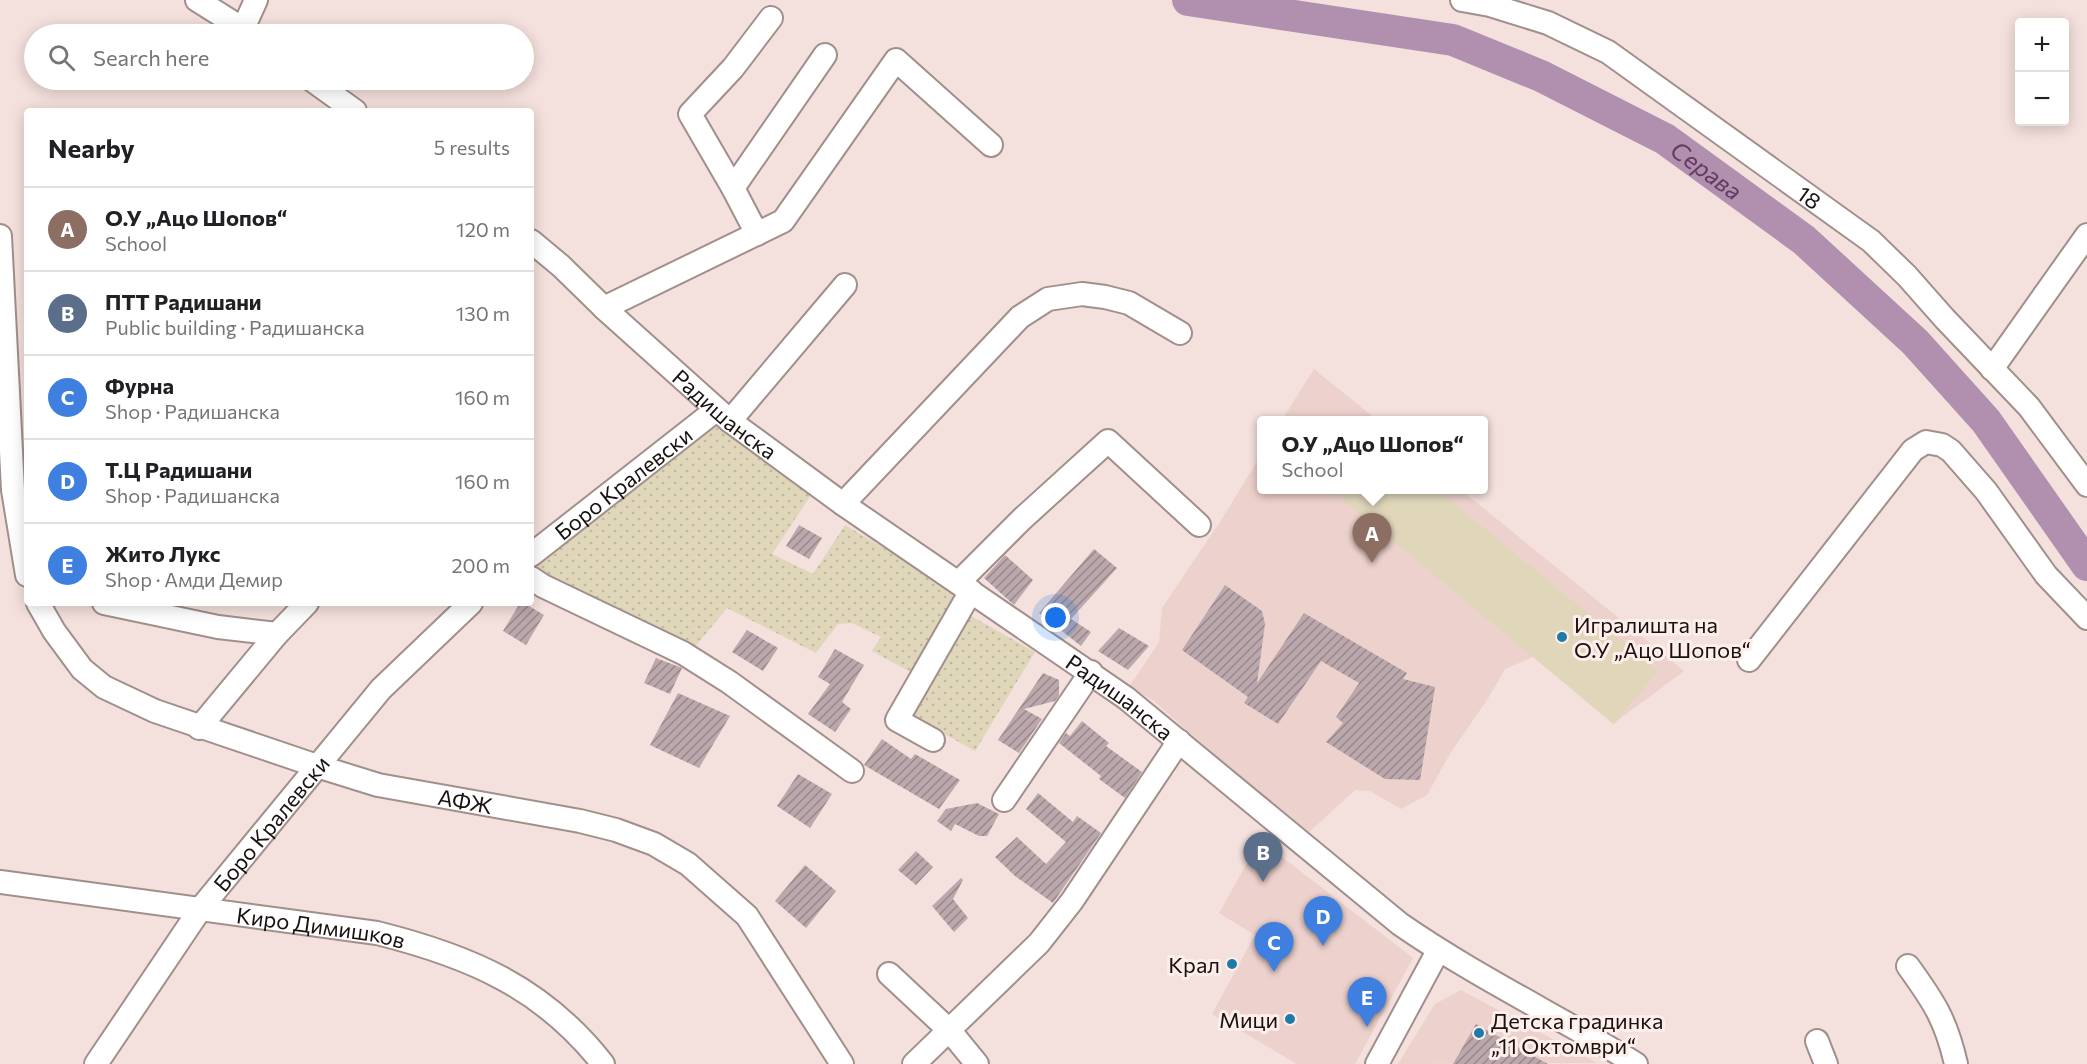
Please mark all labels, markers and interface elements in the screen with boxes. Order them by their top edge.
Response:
map controls [2015,18,2069,126]
button: + [2015,18,2069,72]
search box [24,24,534,90]
icon: search [45,41,78,74]
text: Search here [93,44,209,71]
button: − [2015,72,2069,126]
text: Nearby [48,132,135,163]
water label: Серава [1666,134,1748,205]
text: 5 results [434,135,510,159]
street label: 18 [1792,179,1827,214]
text: О.У „Ацо Шопов“ [105,204,287,231]
text: A [60,217,75,241]
text: 120 m [456,217,510,241]
text: School [105,231,167,255]
text: ПТТ Радишани [105,288,262,315]
text: B [61,301,74,325]
text: 130 m [456,301,510,325]
text: Public building · Радишанска [105,315,365,339]
street label: Радишанска [667,363,782,465]
text: Фурна [105,372,174,399]
text: C [61,385,74,409]
text: 160 m [455,385,510,409]
text: Shop · Радишанска [105,399,280,423]
popup [1257,416,1488,494]
street label: Боро Кралевски [549,421,697,545]
text: О.У „Ацо Шопов“ [1281,430,1464,457]
text: Т.Ц Радишани [105,456,252,483]
text: School [1281,457,1344,481]
text: D [60,469,75,493]
text: 160 m [455,469,510,493]
text: Shop · Радишанска [105,483,280,507]
pin: A [1352,514,1392,563]
text: Жито Лукс [105,540,220,567]
text: E [62,553,73,577]
text: 200 m [452,553,510,577]
text: Shop · Амди Демир [105,567,283,591]
your location [1041,603,1070,632]
place label: Игралишта на О.У „Ацо Шопов“ [1574,611,1751,663]
marker: Игралишта на О.У „Ацо Шопов“ [1555,630,1569,644]
street label: Радишанска [1061,648,1179,745]
street label: Боро Кралевски [207,750,334,896]
street label: АФЖ [436,782,495,819]
pin: B [1244,832,1282,882]
pin: D [1304,896,1342,946]
street label: Киро Димишков [235,901,408,953]
pin: C [1254,922,1294,972]
place label: Крал [1168,951,1220,978]
marker: Крал [1225,957,1239,971]
pin: E [1348,978,1386,1027]
place label: Мици [1219,1006,1278,1033]
place label: Детска градинка „11 Октомври“ [1491,1007,1663,1059]
marker: Мици [1283,1012,1297,1026]
marker: Детска градинка „11 Октомври“ [1472,1026,1486,1040]

